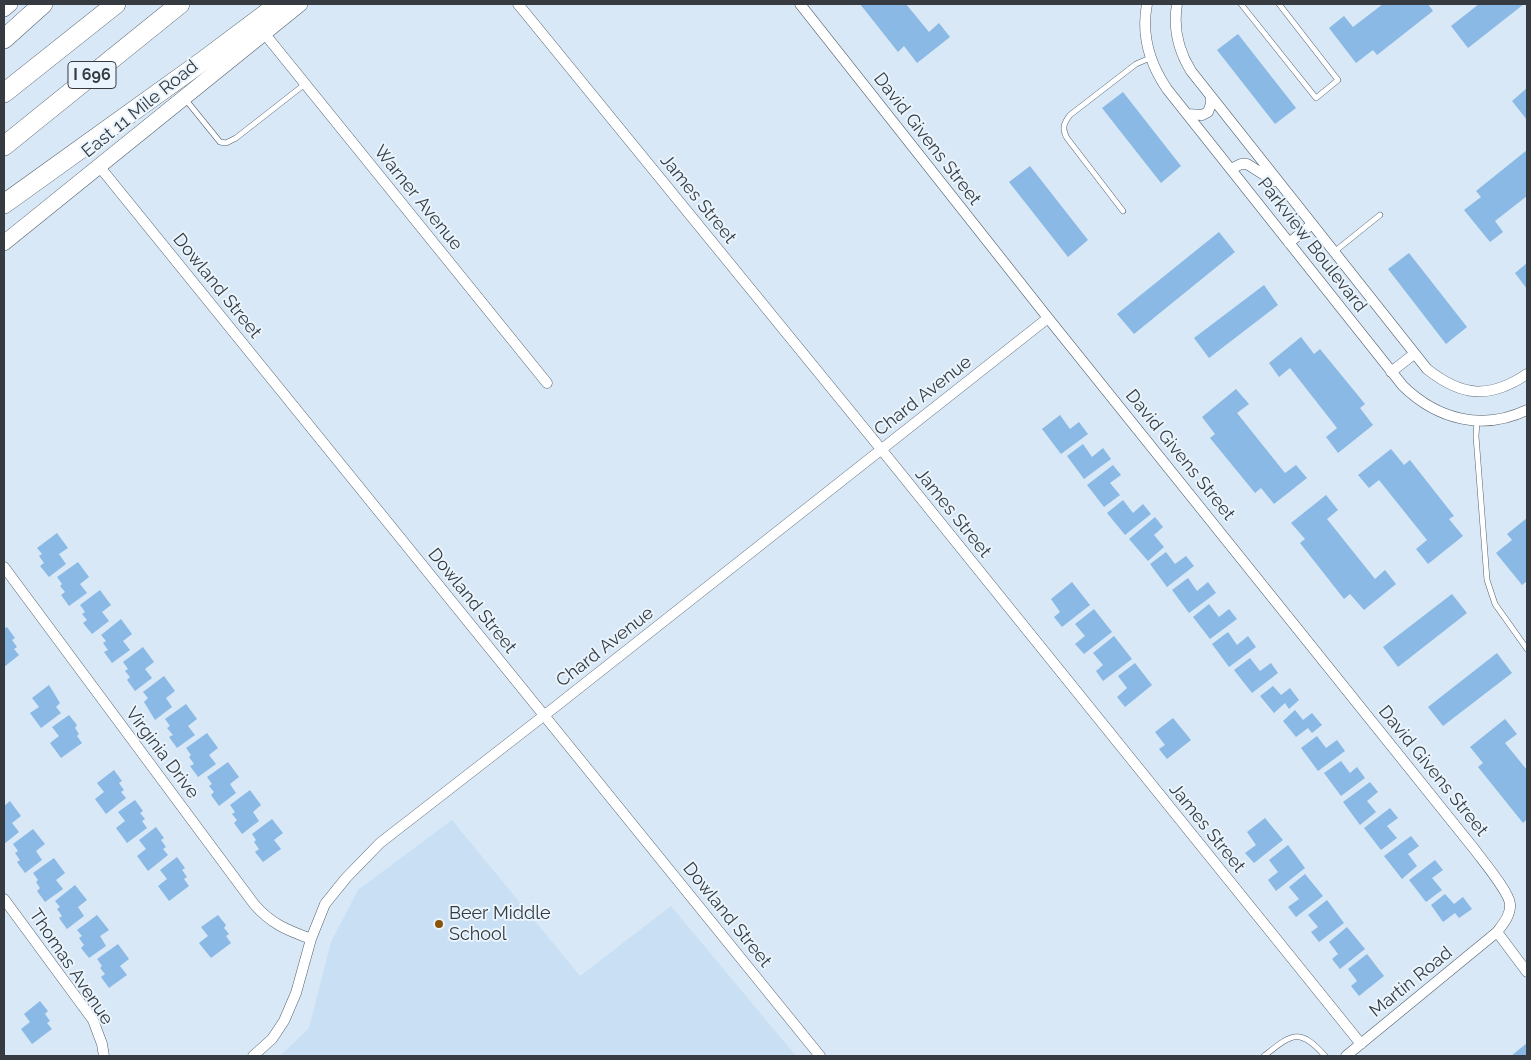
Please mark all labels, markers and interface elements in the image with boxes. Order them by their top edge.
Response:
street label: East 11 Mile Road [78,56,202,162]
road number: I 696 [68,62,116,88]
street label: David Givens Street [869,69,985,209]
street label: Warner Avenue [369,141,467,255]
street label: James Street [655,150,741,248]
street label: Parkview Boulevard [1253,173,1371,317]
street label: Dowland Street [168,229,266,343]
street label: Chard Avenue [870,351,976,441]
street label: David Givens Street [1121,385,1239,525]
street label: James Street [910,464,996,562]
street label: Dowland Street [423,544,521,658]
street label: Chard Avenue [552,602,658,692]
street label: David Givens Street [1374,701,1492,841]
street label: Virginia Drive [121,703,203,803]
street label: James Street [1164,779,1250,877]
street label: Dowland Street [678,858,776,972]
place label: Beer Middle School [449,903,551,946]
street label: Thomas Avenue [24,905,118,1029]
marker: Beer Middle School [433,918,445,930]
street label: Martin Road [1365,942,1457,1022]

